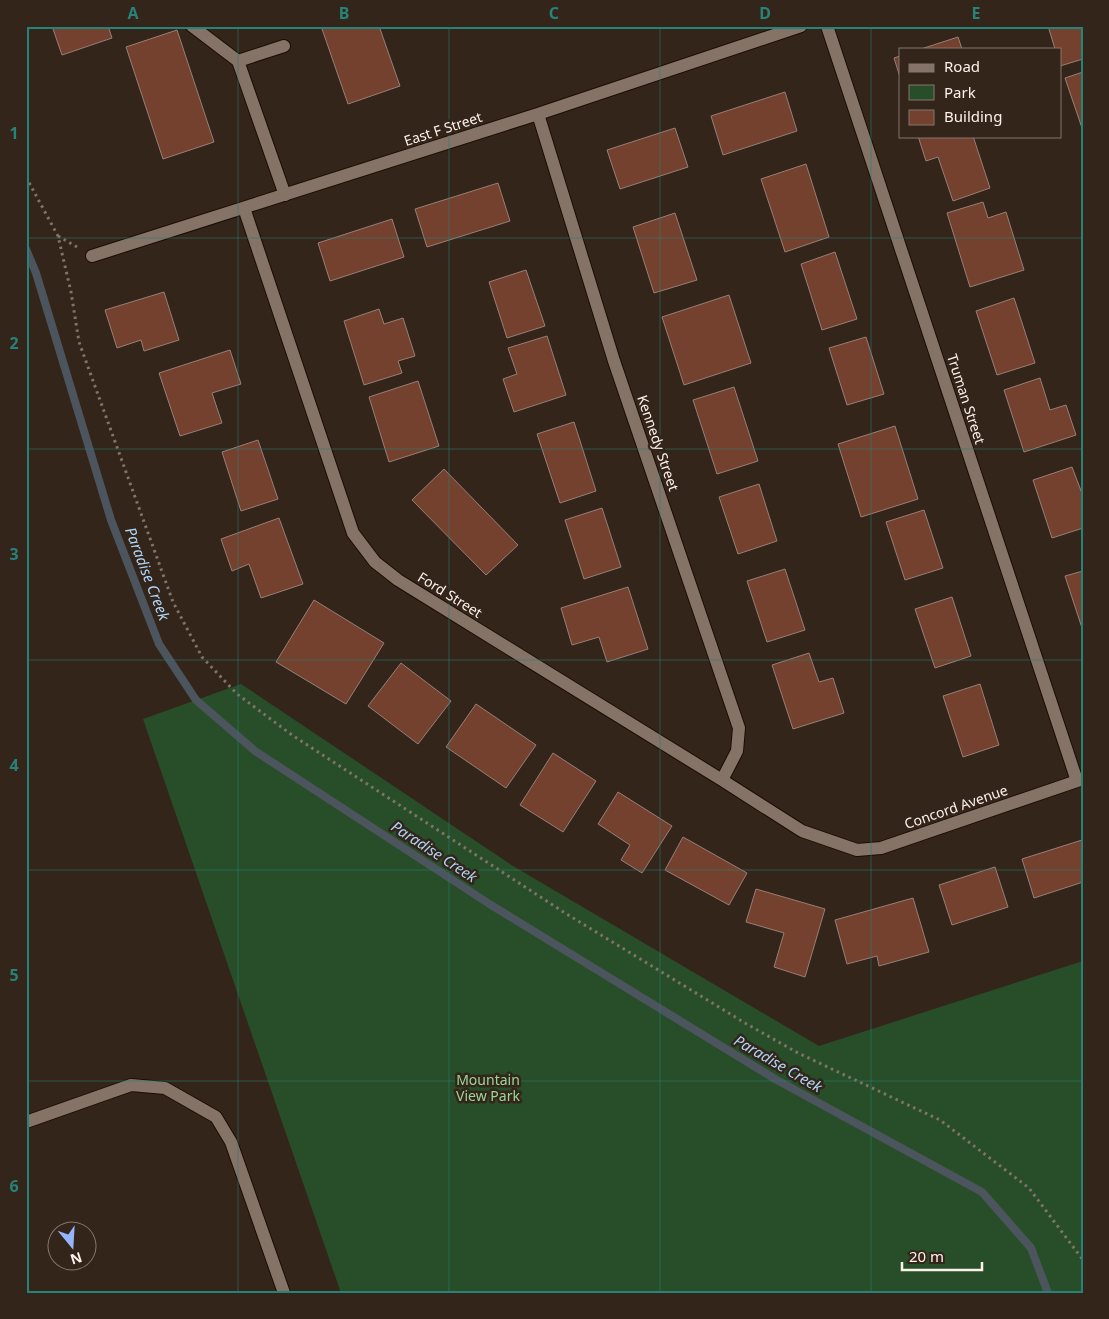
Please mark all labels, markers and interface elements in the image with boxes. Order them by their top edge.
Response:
text: A [127,2,139,24]
text: B [339,2,349,24]
text: C [549,2,559,24]
text: D [759,2,771,24]
text: E [972,2,981,24]
legend [899,48,1062,138]
text: Road [944,56,980,76]
text: Park [944,82,976,102]
text: Building [944,106,1002,126]
street label: East F Street [401,107,484,150]
text: 1 [9,122,19,144]
text: 2 [9,332,19,354]
street label: Truman Street [943,351,990,446]
street label: Kennedy Street [633,392,684,493]
water label: Paradise Creek [121,524,175,624]
text: 3 [9,543,19,565]
street label: Ford Street [414,567,486,622]
text: 4 [9,754,19,776]
street label: Concord Avenue [902,780,1010,833]
water label: Paradise Creek [388,816,482,887]
text: 5 [9,964,19,986]
water label: Paradise Creek [731,1030,827,1097]
park label: Mountain View Park [456,1070,520,1105]
text: 6 [9,1175,19,1197]
north arrow [48,1222,98,1272]
scale bar [902,1239,982,1271]
text: 20 m [909,1246,944,1266]
text: N [68,1248,85,1270]

